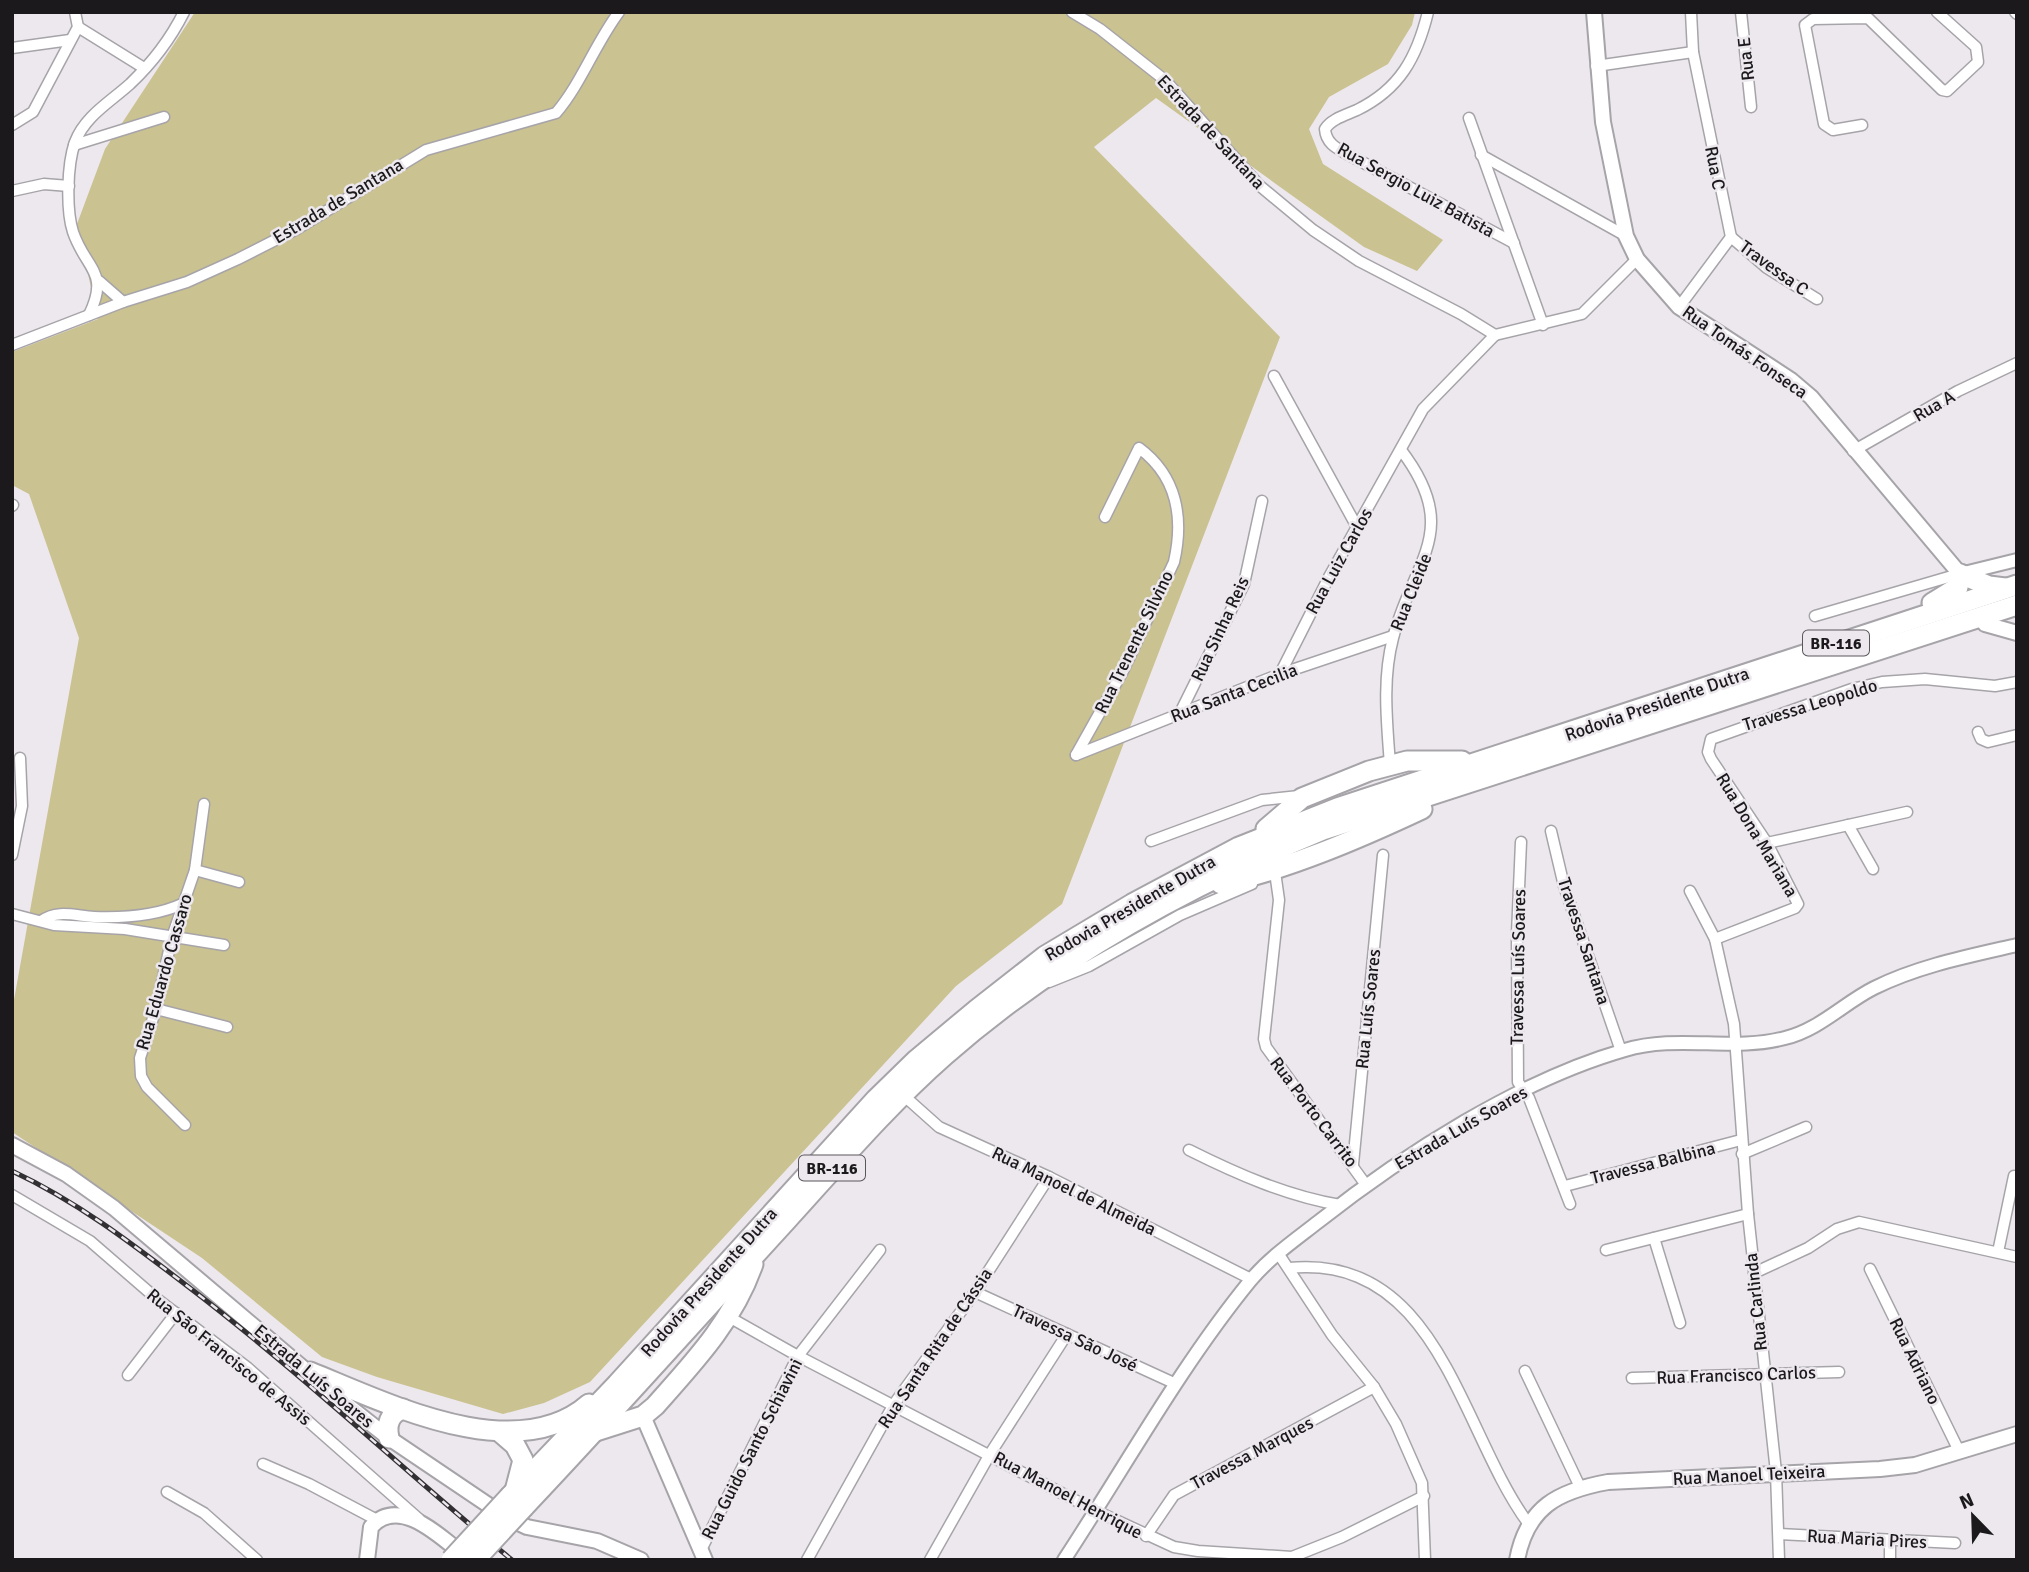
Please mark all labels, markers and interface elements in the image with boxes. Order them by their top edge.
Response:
street label: Rua E [1733,36,1759,82]
street label: Estrada de Santana [1152,70,1270,194]
street label: Rua Sergio Luiz Batista [1333,138,1499,242]
street label: Rua C [1700,144,1730,192]
street label: Estrada de Santana [269,153,407,249]
street label: Travessa C [1735,236,1813,300]
street label: Rua Tomás Fonseca [1678,301,1812,403]
street label: Rua A [1909,385,1959,427]
street label: Rua Luiz Carlos [1301,504,1377,618]
street label: Rua Cleide [1385,550,1437,634]
street label: Rua Trenente Silvino [1090,567,1178,717]
street label: Rua Sinha Reis [1186,573,1254,685]
road number: BR-116 [1803,630,1869,656]
street label: Rua Santa Cecilia [1167,659,1301,727]
street label: Rodovia Presidente Dutra [1562,662,1752,746]
street label: Travessa Leopoldo [1740,674,1880,736]
street label: Rua Dona Mariana [1711,769,1803,901]
street label: Rodovia Presidente Dutra [1041,850,1219,966]
street label: Travessa Santana [1553,875,1615,1007]
street label: Travessa Luís Soares [1506,889,1530,1045]
street label: Rua Eduardo Cassaro [131,891,197,1053]
street label: Rua Luís Soares [1351,948,1385,1070]
street label: Rua Porto Carrito [1265,1052,1363,1172]
street label: Estrada Luís Soares [1391,1081,1531,1175]
street label: Travessa Balbina [1588,1137,1718,1189]
street label: Rua Manoel de Almeida [988,1142,1160,1240]
road number: BR-116 [799,1156,865,1180]
street label: Rodovia Presidente Dutra [636,1203,782,1361]
street label: Rua Carlinda [1740,1252,1772,1352]
street label: Rua Santa Rita de Cássia [873,1264,997,1432]
street label: Rua São Francisco de Assis [142,1284,316,1430]
street label: Travessa São José [1009,1299,1141,1377]
street label: Rua Adriano [1885,1314,1945,1408]
street label: Estrada Luís Soares [250,1319,378,1433]
street label: Rua Guido Santo Schiavini [697,1355,807,1543]
street label: Rua Francisco Carlos [1656,1361,1816,1389]
street label: Travessa Marques [1187,1411,1317,1495]
street label: Rua Manoel Henrique [990,1446,1146,1544]
street label: Rua Manoel Teixeira [1672,1460,1826,1490]
north arrow [1938,1481,2008,1551]
text: N [1956,1488,1978,1515]
street label: Rua Maria Pires [1806,1525,1928,1553]

